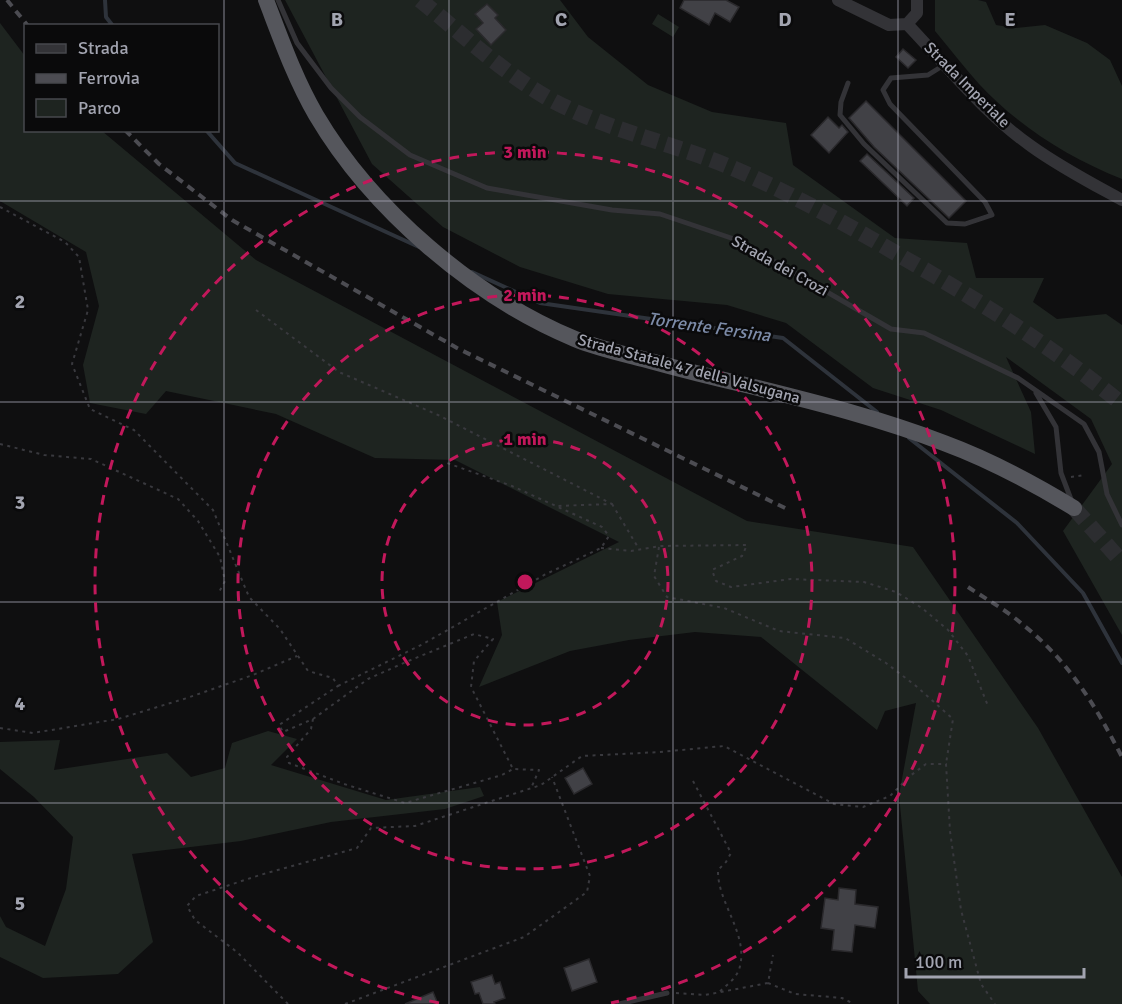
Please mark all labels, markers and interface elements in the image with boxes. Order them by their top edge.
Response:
text: B [331,7,343,32]
text: C [555,7,567,32]
text: D [778,7,792,32]
text: E [1004,7,1016,32]
legend [24,24,219,132]
text: Strada [78,37,129,59]
street label: Strada Imperiale [920,38,1014,132]
text: Ferrovia [78,67,140,89]
text: Parco [78,97,121,119]
text: 3 min [503,141,547,163]
street label: Strada dei Crozi [728,231,832,301]
text: 2 min [503,284,547,306]
text: 2 [15,289,25,314]
water label: Torrente Fersina [646,307,773,347]
street label: Strada Statale 47 della Valsugana [576,330,802,408]
text: 1 min [503,428,547,450]
text: 3 [15,490,25,515]
centre of rings [515,572,535,592]
text: 4 [15,691,26,716]
text: 5 [15,891,25,916]
scale bar [906,941,1084,979]
text: 100 m [915,951,962,973]

